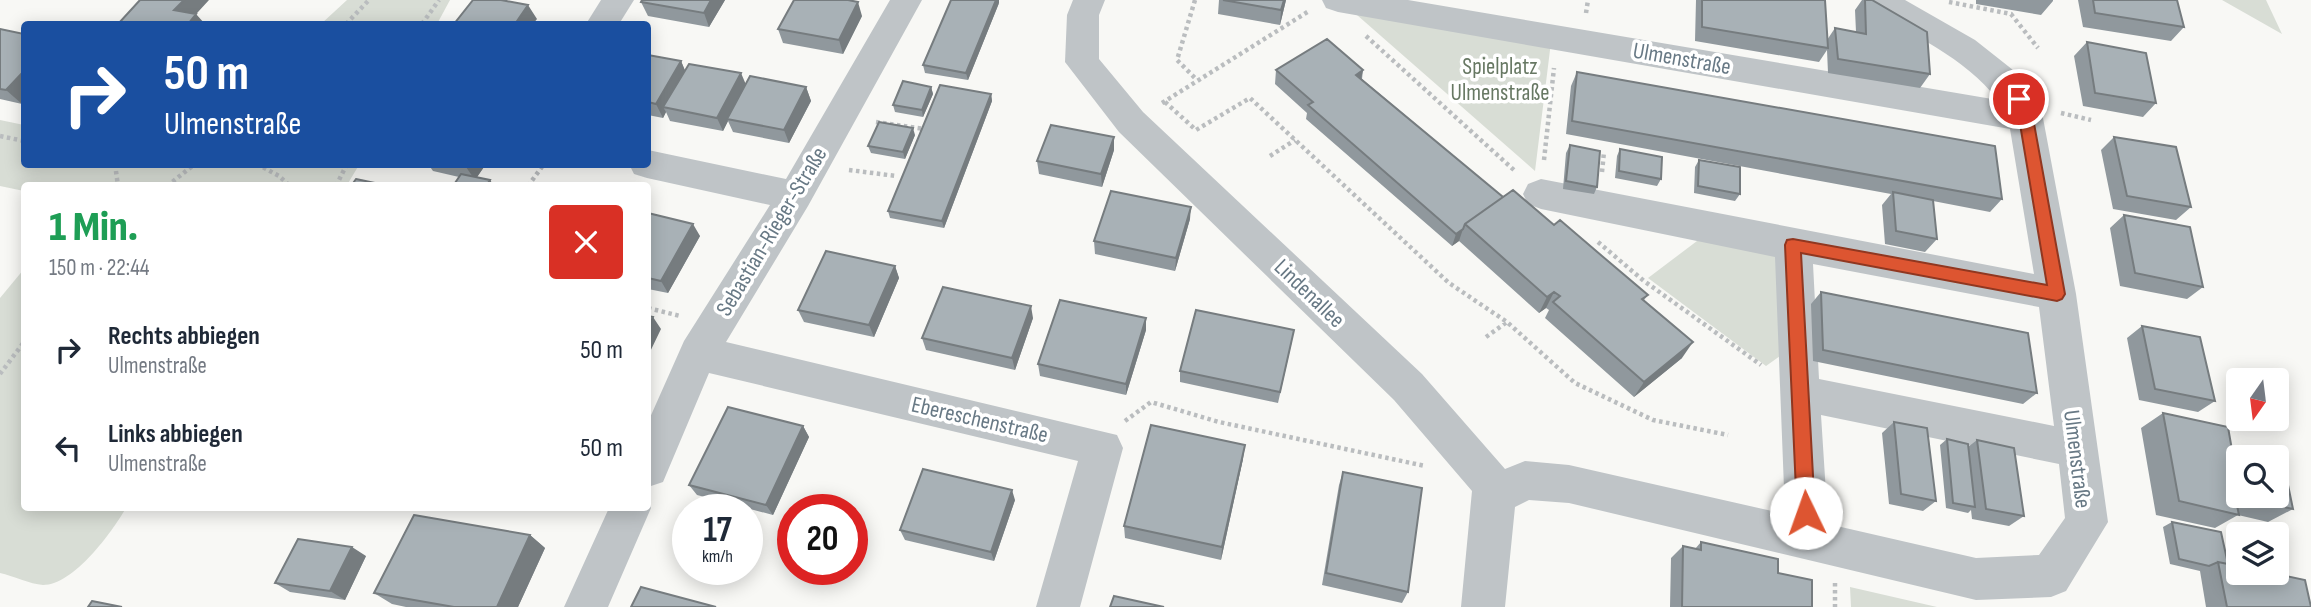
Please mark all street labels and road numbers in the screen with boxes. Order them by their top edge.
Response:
street label: Ulmenstraße [1631,37,1733,81]
street label: Sebastian-Rieger-Straße [710,142,833,321]
street label: Lindenallee [1268,253,1350,334]
street label: Ebereschenstraße [909,391,1051,449]
street label: Ulmenstraße [2057,408,2097,510]

